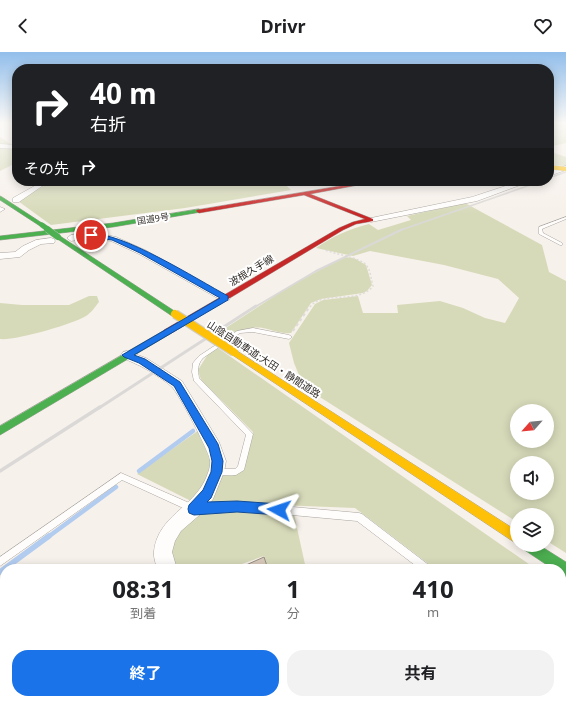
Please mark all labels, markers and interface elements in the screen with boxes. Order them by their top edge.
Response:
text: Drivr [261,14,305,38]
icon: back [12,15,34,37]
icon: heart [532,15,554,37]
text: 40 m [90,74,157,112]
icon: right [24,80,76,132]
text: 右折 [90,112,126,136]
icon: right [77,156,99,178]
text: その先 [24,158,69,178]
street label: 国道9号 [136,210,170,227]
pin [74,218,108,252]
icon: arrive [80,224,102,246]
street label: 波根久手線 [226,251,276,289]
street label: 山陰自動車道;大田・静間道路 [205,317,323,401]
north arrow [510,404,554,448]
map controls [510,404,554,552]
button: sound [510,456,554,500]
position arrow [258,489,300,531]
button: layers [510,508,554,552]
text: 08:31 [112,572,174,605]
text: 1 [286,572,300,605]
text: 410 [412,572,454,605]
text: m [427,603,439,621]
text: 到着 [130,604,156,622]
text: 分 [287,604,300,622]
button: 終了 [12,650,279,696]
button: 共有 [287,650,554,696]

